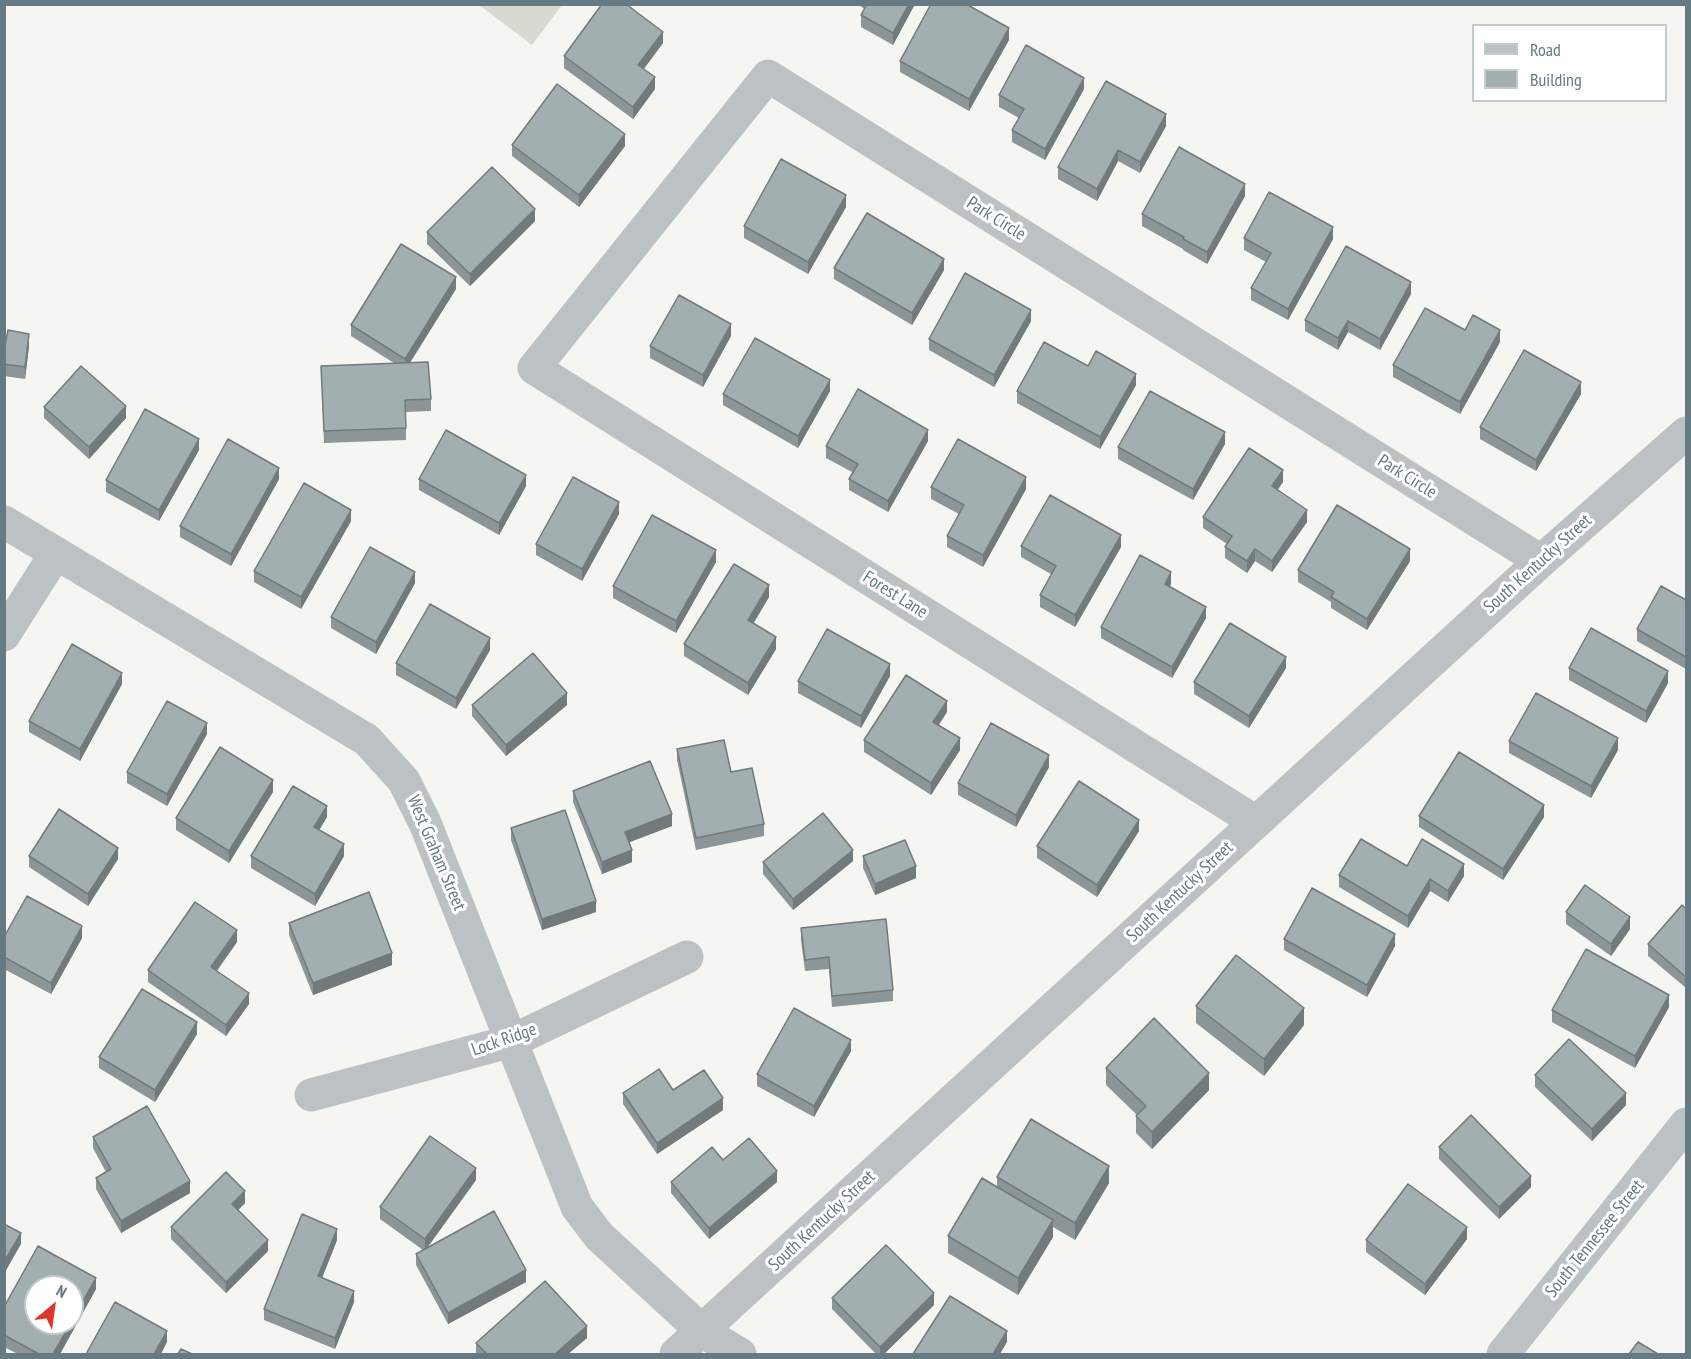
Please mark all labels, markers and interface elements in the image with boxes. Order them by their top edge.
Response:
legend [1472,24,1667,102]
text: Road [1530,38,1561,61]
text: Building [1530,68,1582,91]
street label: Park Circle [962,192,1030,246]
street label: Park Circle [1373,450,1441,504]
street label: South Kentucky Street [1480,510,1596,618]
street label: Forest Lane [859,567,931,623]
street label: West Graham Street [402,792,470,914]
street label: South Kentucky Street [1122,837,1238,947]
street label: Lock Ridge [469,1019,539,1061]
street label: South Kentucky Street [764,1166,880,1276]
street label: South Tennessee Street [1541,1176,1649,1302]
north arrow [24,1275,84,1335]
text: N [53,1280,70,1302]

